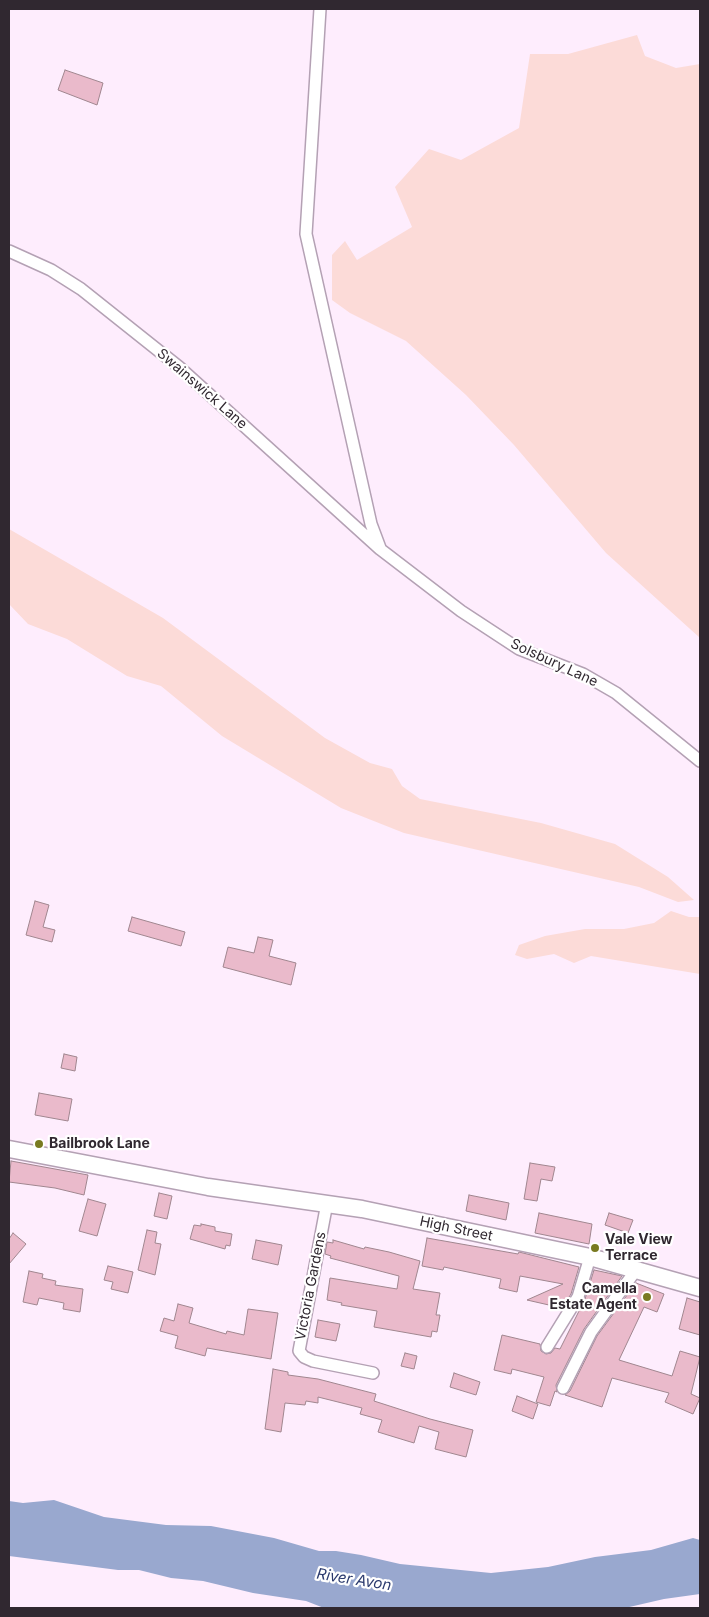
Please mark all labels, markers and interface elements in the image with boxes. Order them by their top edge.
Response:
street label: Swainswick Lane [153,345,251,433]
street label: Solsbury Lane [508,635,600,691]
place label: Bailbrook Lane [49,1136,150,1152]
marker: Bailbrook Lane [33,1138,45,1150]
street label: High Street [418,1213,494,1245]
street label: Victoria Gardens [292,1230,330,1342]
place label: Vale View Terrace [605,1232,672,1264]
marker: Vale View Terrace [589,1242,601,1254]
place label: Camella Estate Agent [550,1281,637,1314]
marker: Camella Estate Agent [641,1291,653,1303]
water label: River Avon [315,1565,393,1595]

